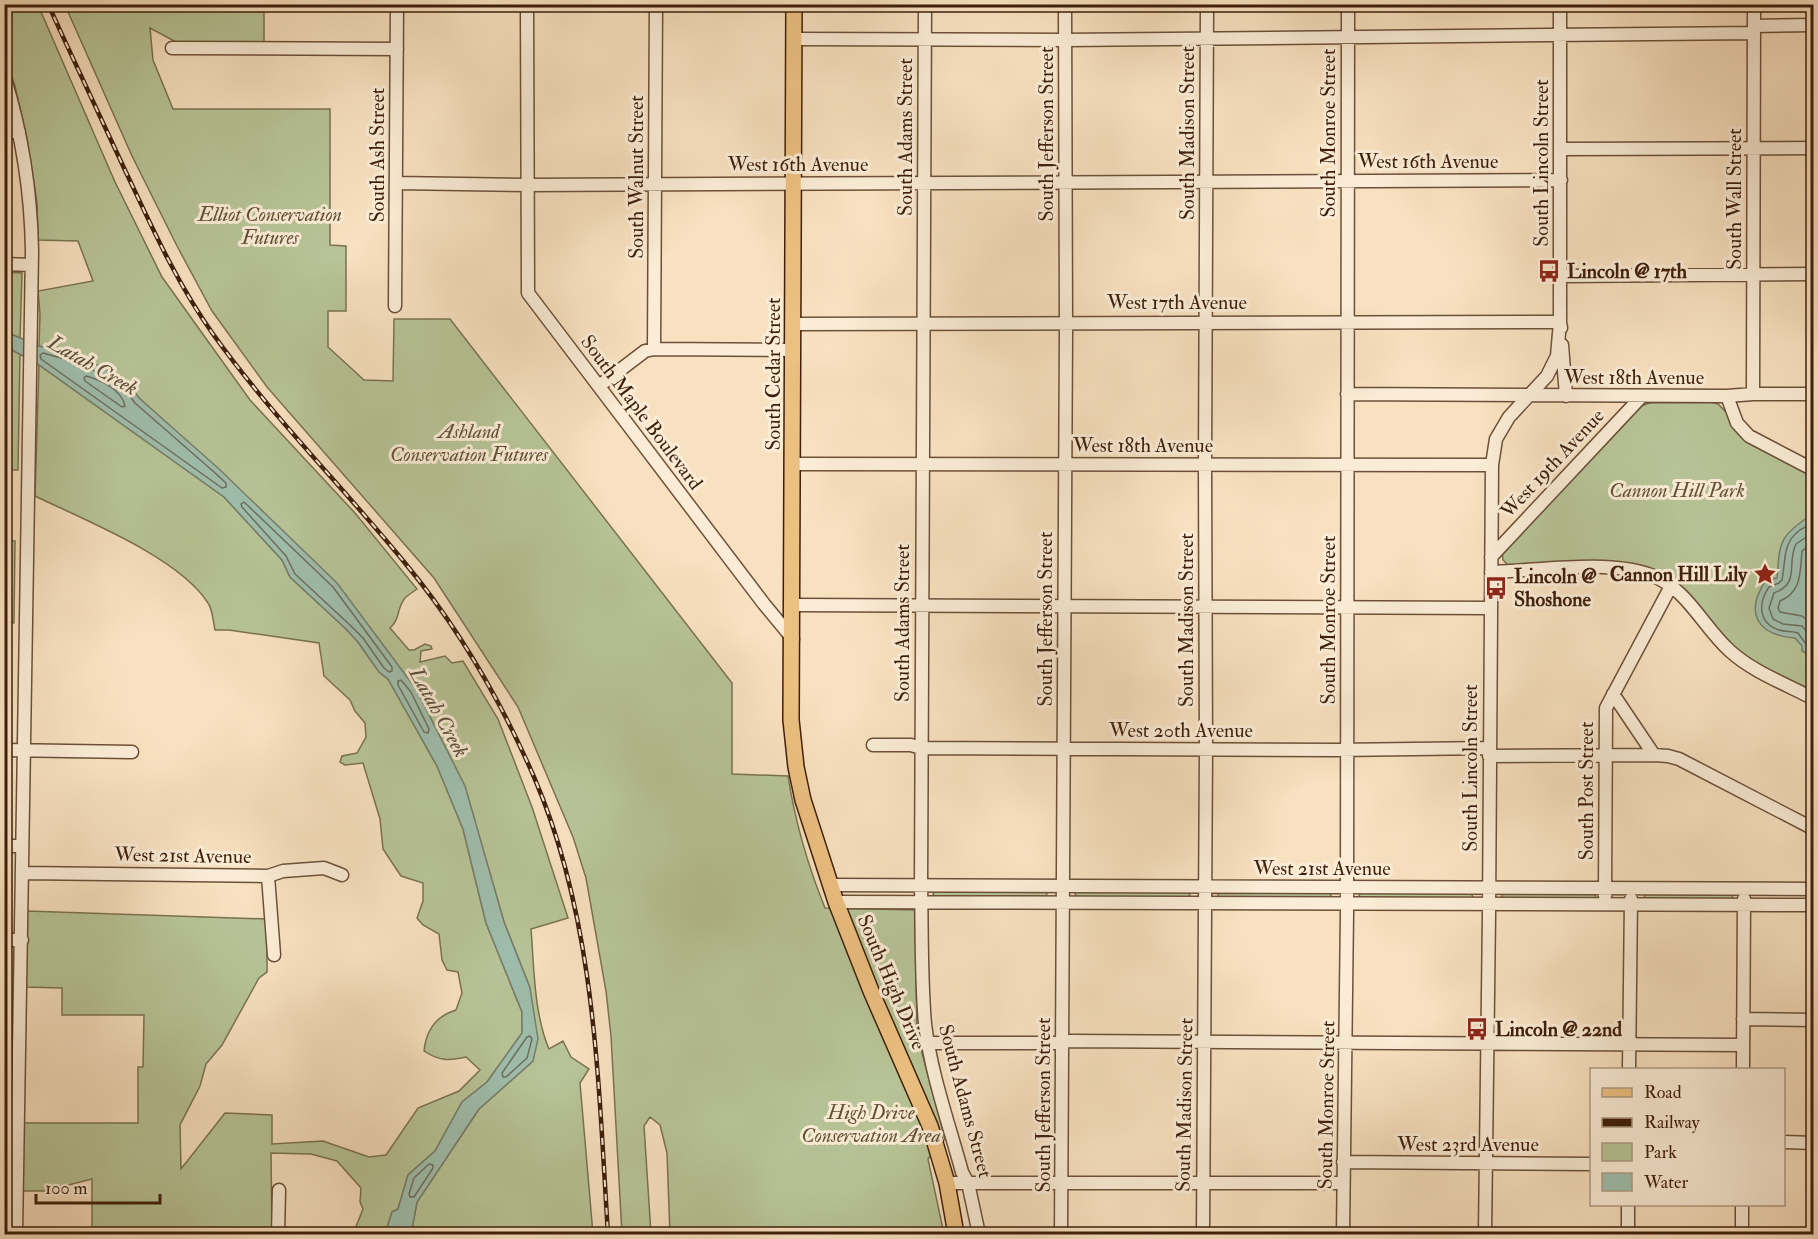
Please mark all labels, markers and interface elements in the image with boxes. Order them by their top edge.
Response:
street label: South Madison Street [1175,45,1200,220]
street label: South Jefferson Street [1034,46,1059,221]
street label: South Monroe Street [1316,48,1341,217]
street label: South Adams Street [893,58,918,216]
street label: South Lincoln Street [1529,79,1554,247]
street label: South Ash Street [365,87,390,222]
street label: South Walnut Street [624,95,649,259]
street label: South Wall Street [1722,128,1747,270]
street label: West 16th Avenue [1357,149,1498,174]
street label: West 16th Avenue [727,152,868,177]
park label: Elliot Conservation Futures [196,202,342,250]
bus stop icon: Lincoln @ 17th [1536,258,1562,284]
place label: Lincoln @ 17th [1567,259,1688,284]
street label: West 17th Avenue [1106,290,1247,315]
street label: South Cedar Street [761,297,786,451]
water label: Latah Creek [42,328,143,402]
street label: South Maple Boulevard [574,330,708,495]
street label: West 18th Avenue [1563,365,1704,390]
street label: West 19th Avenue [1495,403,1610,524]
park label: Ashland Conservation Futures [390,419,549,467]
street label: West 18th Avenue [1072,433,1213,458]
park label: Cannon Hill Park [1609,478,1745,503]
street label: South Jefferson Street [1033,531,1058,706]
street label: South Madison Street [1174,532,1199,707]
street label: South Monroe Street [1316,535,1341,704]
street label: South Adams Street [890,544,915,702]
place icon: Cannon Hill Lily [1752,561,1778,587]
place label: Cannon Hill Lily [1610,562,1748,588]
place label: Lincoln @ Shoshone [1514,564,1597,612]
bus stop icon: Lincoln @ Shoshone [1483,575,1509,601]
water label: Latah Creek [402,661,474,762]
street label: South Lincoln Street [1458,684,1483,852]
street label: West 20th Avenue [1108,718,1253,743]
street label: South Post Street [1574,721,1599,860]
street label: West 21st Avenue [113,842,252,869]
street label: West 21st Avenue [1252,856,1391,881]
street label: South High Drive [852,911,931,1053]
bus stop icon: Lincoln @ 22nd [1464,1016,1490,1042]
street label: South Jefferson Street [1031,1017,1056,1192]
street label: South Madison Street [1170,1017,1199,1192]
place label: Lincoln @ 22nd [1495,1017,1622,1042]
street label: South Monroe Street [1313,1020,1340,1190]
street label: South Adams Street [933,1022,998,1181]
legend [1590,1068,1785,1206]
text: Road [1644,1081,1682,1104]
park label: High Drive Conservation Area [801,1100,941,1148]
text: Railway [1644,1111,1701,1134]
street label: West 23rd Avenue [1396,1132,1539,1157]
text: Park [1644,1141,1677,1164]
scale bar [36,1167,160,1205]
text: Water [1643,1171,1688,1194]
text: 100 m [45,1177,88,1200]

